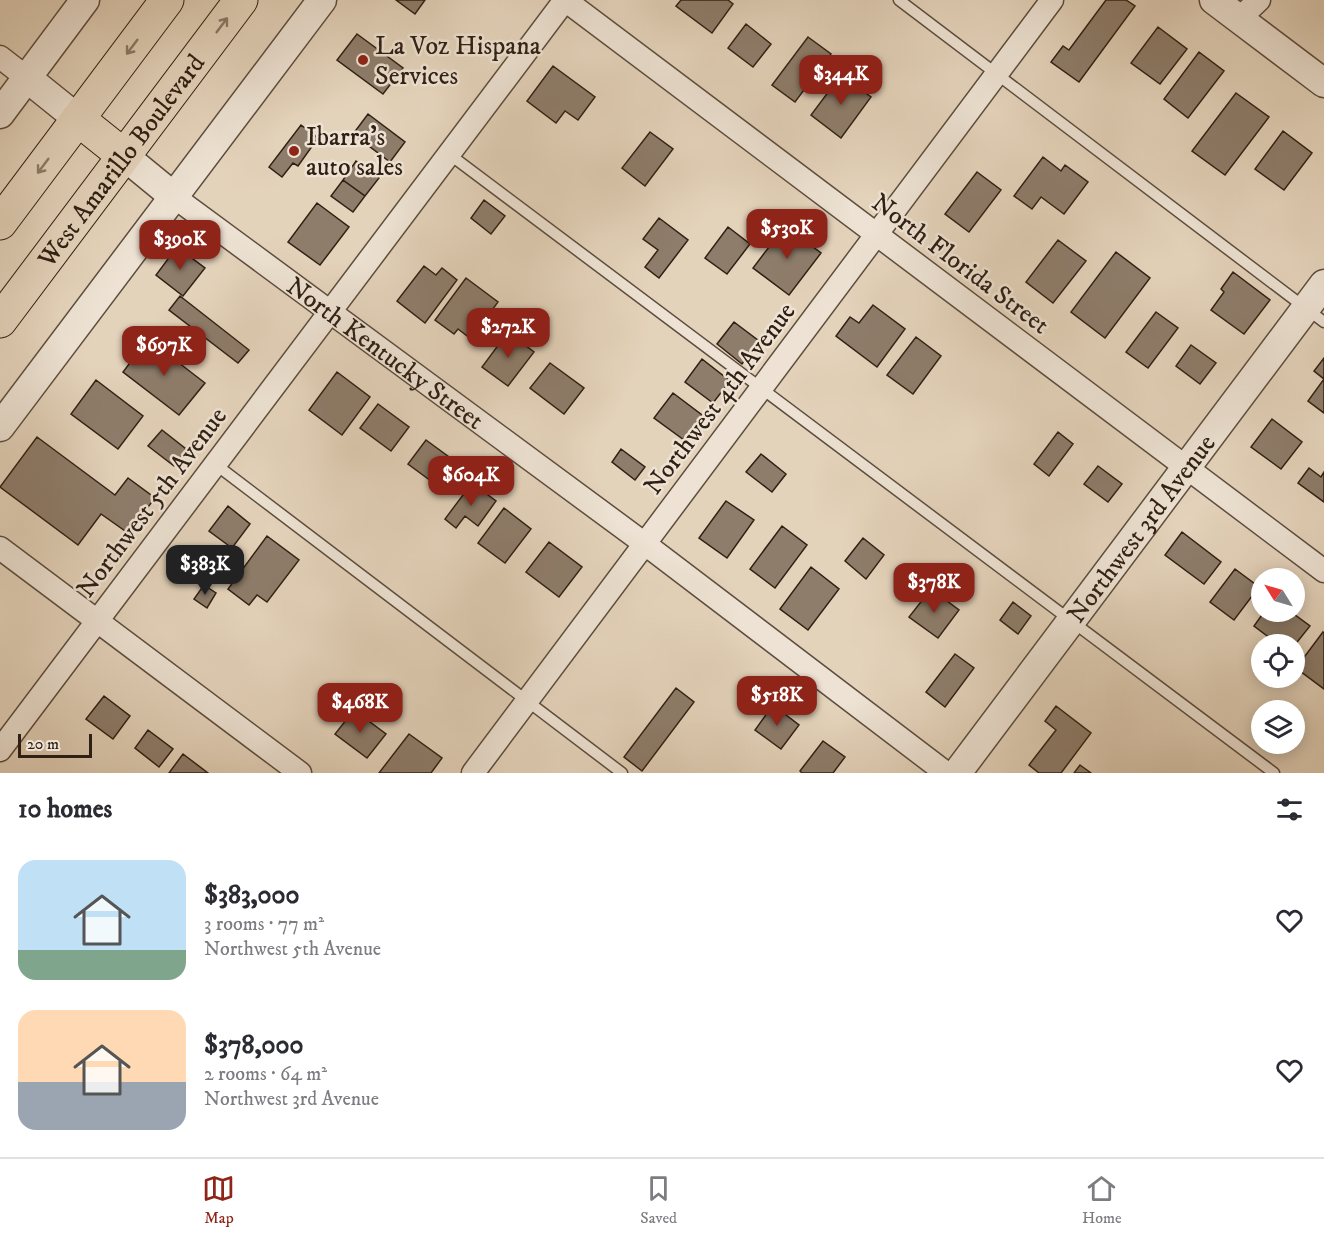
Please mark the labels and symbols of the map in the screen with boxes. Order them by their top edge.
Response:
one-way arrow [215,18,228,34]
place label: La Voz Hispana Services [375,30,541,93]
one-way arrow [126,38,139,54]
street label: West Amarillo Boulevard [30,48,213,275]
marker: La Voz Hispana Services [356,53,370,67]
pin: $344K [799,55,883,106]
place label: Ibarra’s auto sales [306,121,403,184]
marker: Ibarra’s auto sales [287,144,301,158]
one-way arrow [37,157,49,173]
street label: North Florida Street [865,187,1056,342]
pin: $530K [745,209,829,260]
pin: $390K [138,220,222,271]
street label: North Kentucky Street [279,270,490,438]
street label: Northwest 4th Avenue [637,296,803,502]
pin: $272K [466,308,550,359]
pin: $697K [122,326,206,377]
street label: Northwest 5th Avenue [70,401,235,605]
street label: Northwest 3rd Avenue [1060,428,1223,630]
pin: $604K [429,456,513,507]
pin: $383K [163,545,247,596]
pin: $378K [892,563,976,614]
north arrow [1251,568,1305,622]
pin: $518K [735,676,819,727]
pin: $468K [318,683,402,734]
scale bar [18,731,92,758]

